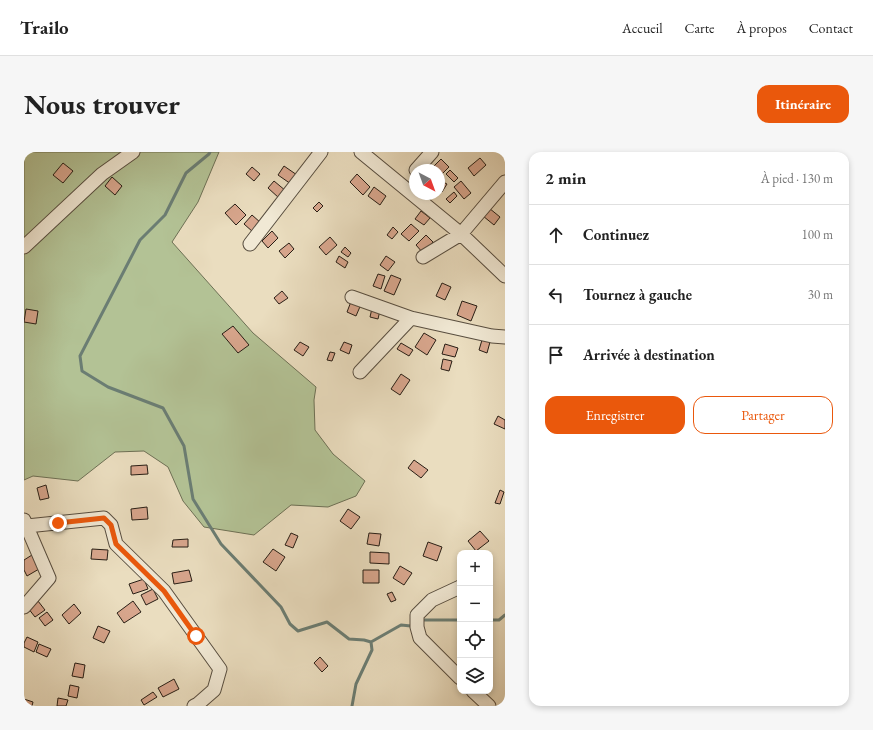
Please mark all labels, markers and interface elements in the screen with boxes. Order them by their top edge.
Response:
text: Trailo [20,15,69,40]
text: Accueil [622,19,663,37]
text: Carte [685,19,715,37]
text: À propos [737,19,787,37]
text: Contact [809,19,853,37]
button: Itinéraire [757,85,849,123]
text: Nous trouver [24,86,180,122]
north arrow [409,164,445,200]
text: 2 min [545,167,586,189]
text: À pied · 130 m [761,170,833,187]
icon: ahead [545,224,567,246]
text: Continuez [583,225,649,244]
text: 100 m [802,226,833,243]
icon: left [545,284,567,306]
text: Tournez à gauche [583,285,692,304]
text: 30 m [808,286,833,303]
icon: arrive [545,344,567,366]
text: Arrivée à destination [583,345,715,364]
button: Enregistrer [545,396,685,434]
button: Partager [693,396,833,434]
route end [49,514,67,532]
map controls [457,550,493,694]
button: + [457,550,493,586]
button: − [457,586,493,622]
button: locate [457,622,493,658]
route start [187,627,205,645]
button: layers [457,658,493,694]

